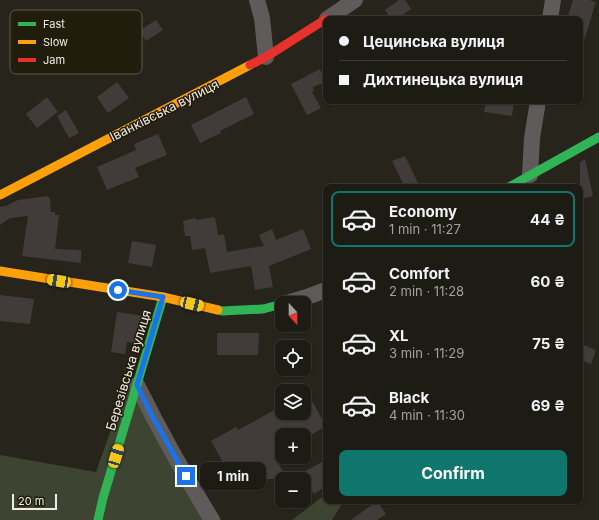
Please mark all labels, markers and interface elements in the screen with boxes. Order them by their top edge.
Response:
legend [10,10,142,74]
text: Fast [43,17,65,31]
text: Цецинська вулиця [363,32,505,51]
text: Slow [43,35,68,49]
text: Jam [43,53,65,67]
text: Дихтинецька вулиця [363,70,523,89]
street label: Іванківська вулиця [107,76,221,144]
icon: car [341,201,377,237]
text: Economy [389,202,457,221]
text: 44 ₴ [530,210,565,229]
text: 1 min · 11:27 [389,221,461,237]
icon: car [341,263,377,299]
text: Comfort [389,264,450,283]
text: 60 ₴ [531,272,565,291]
car [46,273,72,289]
route start [109,281,127,299]
text: 2 min · 11:28 [389,283,464,299]
car [179,295,205,313]
north arrow [275,296,311,332]
map controls [275,296,311,508]
street label: Березівська вулиця [102,308,154,432]
icon: car [341,325,377,361]
text: XL [389,326,409,345]
text: 75 ₴ [532,334,565,353]
button: locate [275,340,311,376]
text: 3 min · 11:29 [389,345,464,361]
button: layers [275,384,311,420]
icon: car [341,387,377,423]
text: Black [389,388,429,407]
text: 69 ₴ [531,396,565,415]
text: 4 min · 11:30 [389,407,465,423]
button: + [275,428,311,464]
car [107,443,125,469]
button: Confirm [339,450,567,496]
callout: 1 min [200,462,266,490]
route end [177,467,195,485]
text: 1 min [217,468,249,484]
button: − [275,472,311,508]
scale bar [12,492,57,511]
text: 20 m [18,494,44,508]

